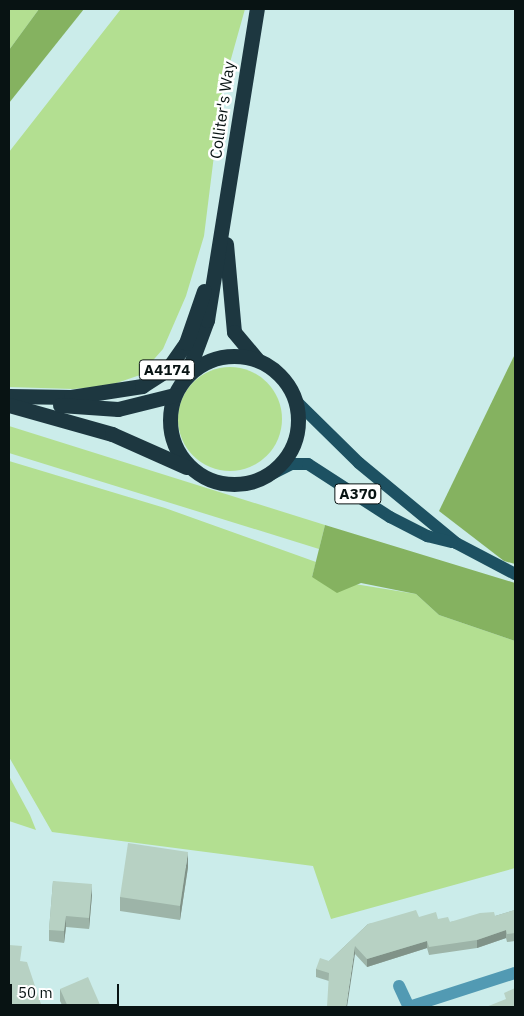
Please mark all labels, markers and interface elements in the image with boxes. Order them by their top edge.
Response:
street label: Colliter's Way [206,60,238,160]
road number: A4174 [138,358,196,382]
road number: A370 [334,482,382,506]
scale bar [12,974,121,1006]
text: 50 m [18,983,53,1002]

